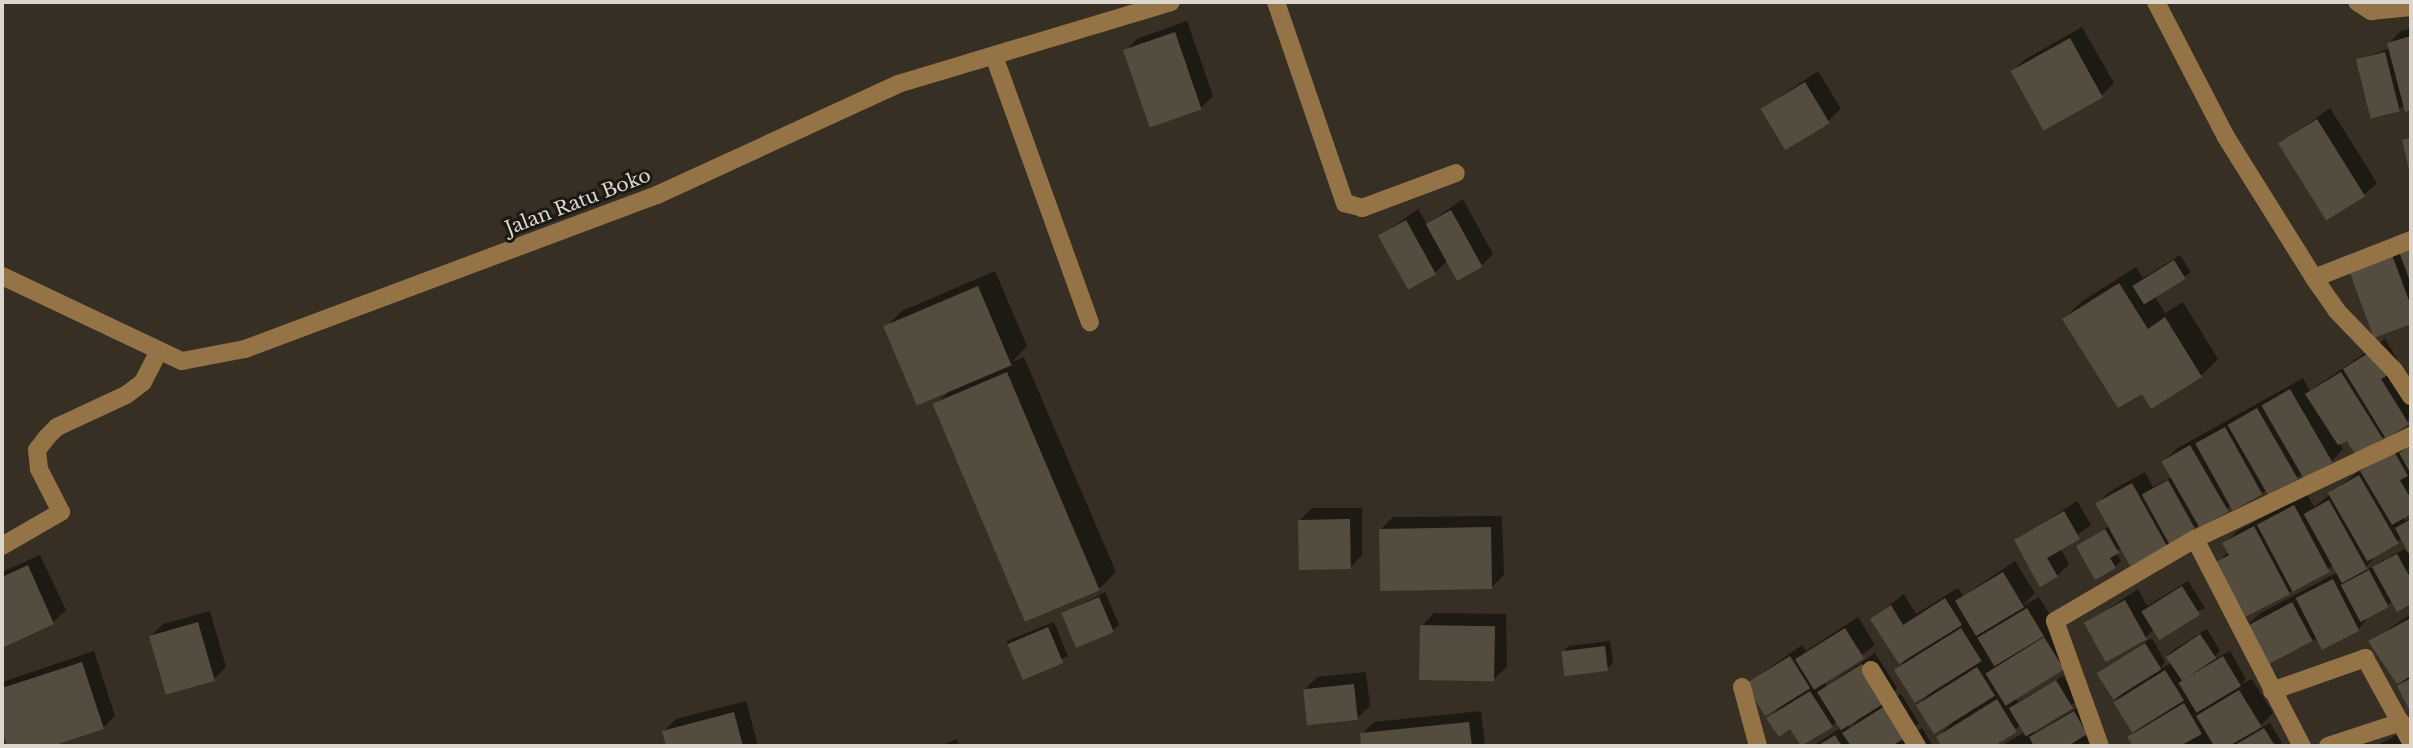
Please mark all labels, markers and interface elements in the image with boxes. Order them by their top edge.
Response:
street label: Jalan Ratu Boko [502,164,654,240]

